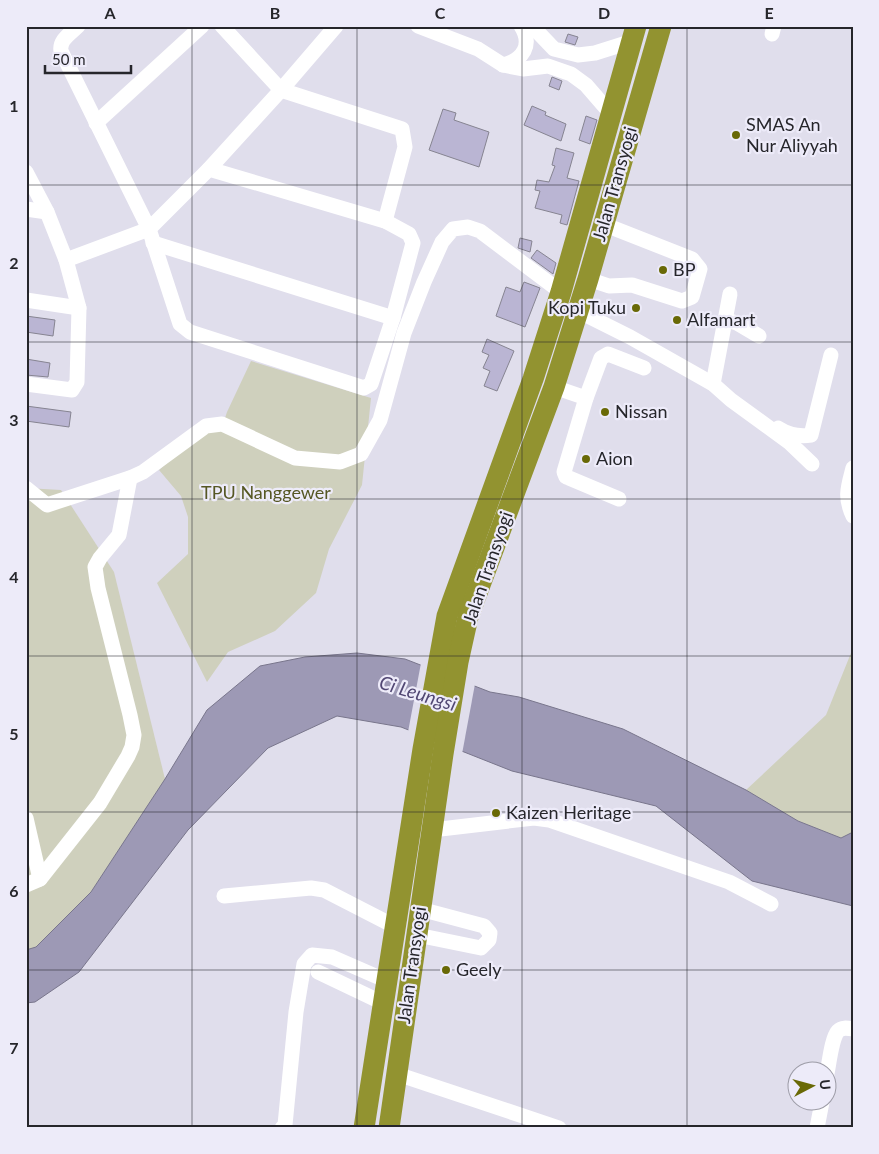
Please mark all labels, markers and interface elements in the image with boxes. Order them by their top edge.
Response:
text: A [103,3,116,22]
text: B [270,3,280,22]
text: C [435,3,446,22]
text: D [598,3,610,22]
text: E [764,3,774,22]
scale bar [45,42,131,74]
text: 50 m [52,50,86,68]
text: 1 [9,96,19,115]
place label: SMAS An Nur Aliyyah [746,113,838,156]
street label: Jalan Transyogi [587,124,641,243]
marker: SMAS An Nur Aliyyah [730,129,742,141]
text: 2 [9,253,19,272]
place label: BP [673,258,696,280]
marker: BP [657,264,669,276]
place label: Kopi Tuku [548,296,626,318]
marker: Kopi Tuku [630,302,642,314]
place label: Alfamart [687,308,756,330]
marker: Alfamart [671,314,683,326]
place label: Nissan [615,400,668,422]
marker: Nissan [599,406,611,418]
text: 3 [9,410,19,429]
place label: Aion [596,447,633,469]
marker: Aion [580,453,592,465]
park label: TPU Nanggewer [201,481,331,503]
street label: Jalan Transyogi [457,508,517,627]
text: 4 [9,567,19,586]
water label: Ci Leungsi [377,670,460,715]
text: 5 [9,724,19,743]
place label: Kaizen Heritage [506,801,631,823]
marker: Kaizen Heritage [490,807,502,819]
text: 6 [9,881,19,900]
street label: Jalan Transyogi [392,905,430,1025]
place label: Geely [456,958,502,980]
marker: Geely [440,964,452,976]
text: 7 [9,1038,19,1057]
north arrow [786,1062,836,1112]
text: U [816,1079,834,1091]

